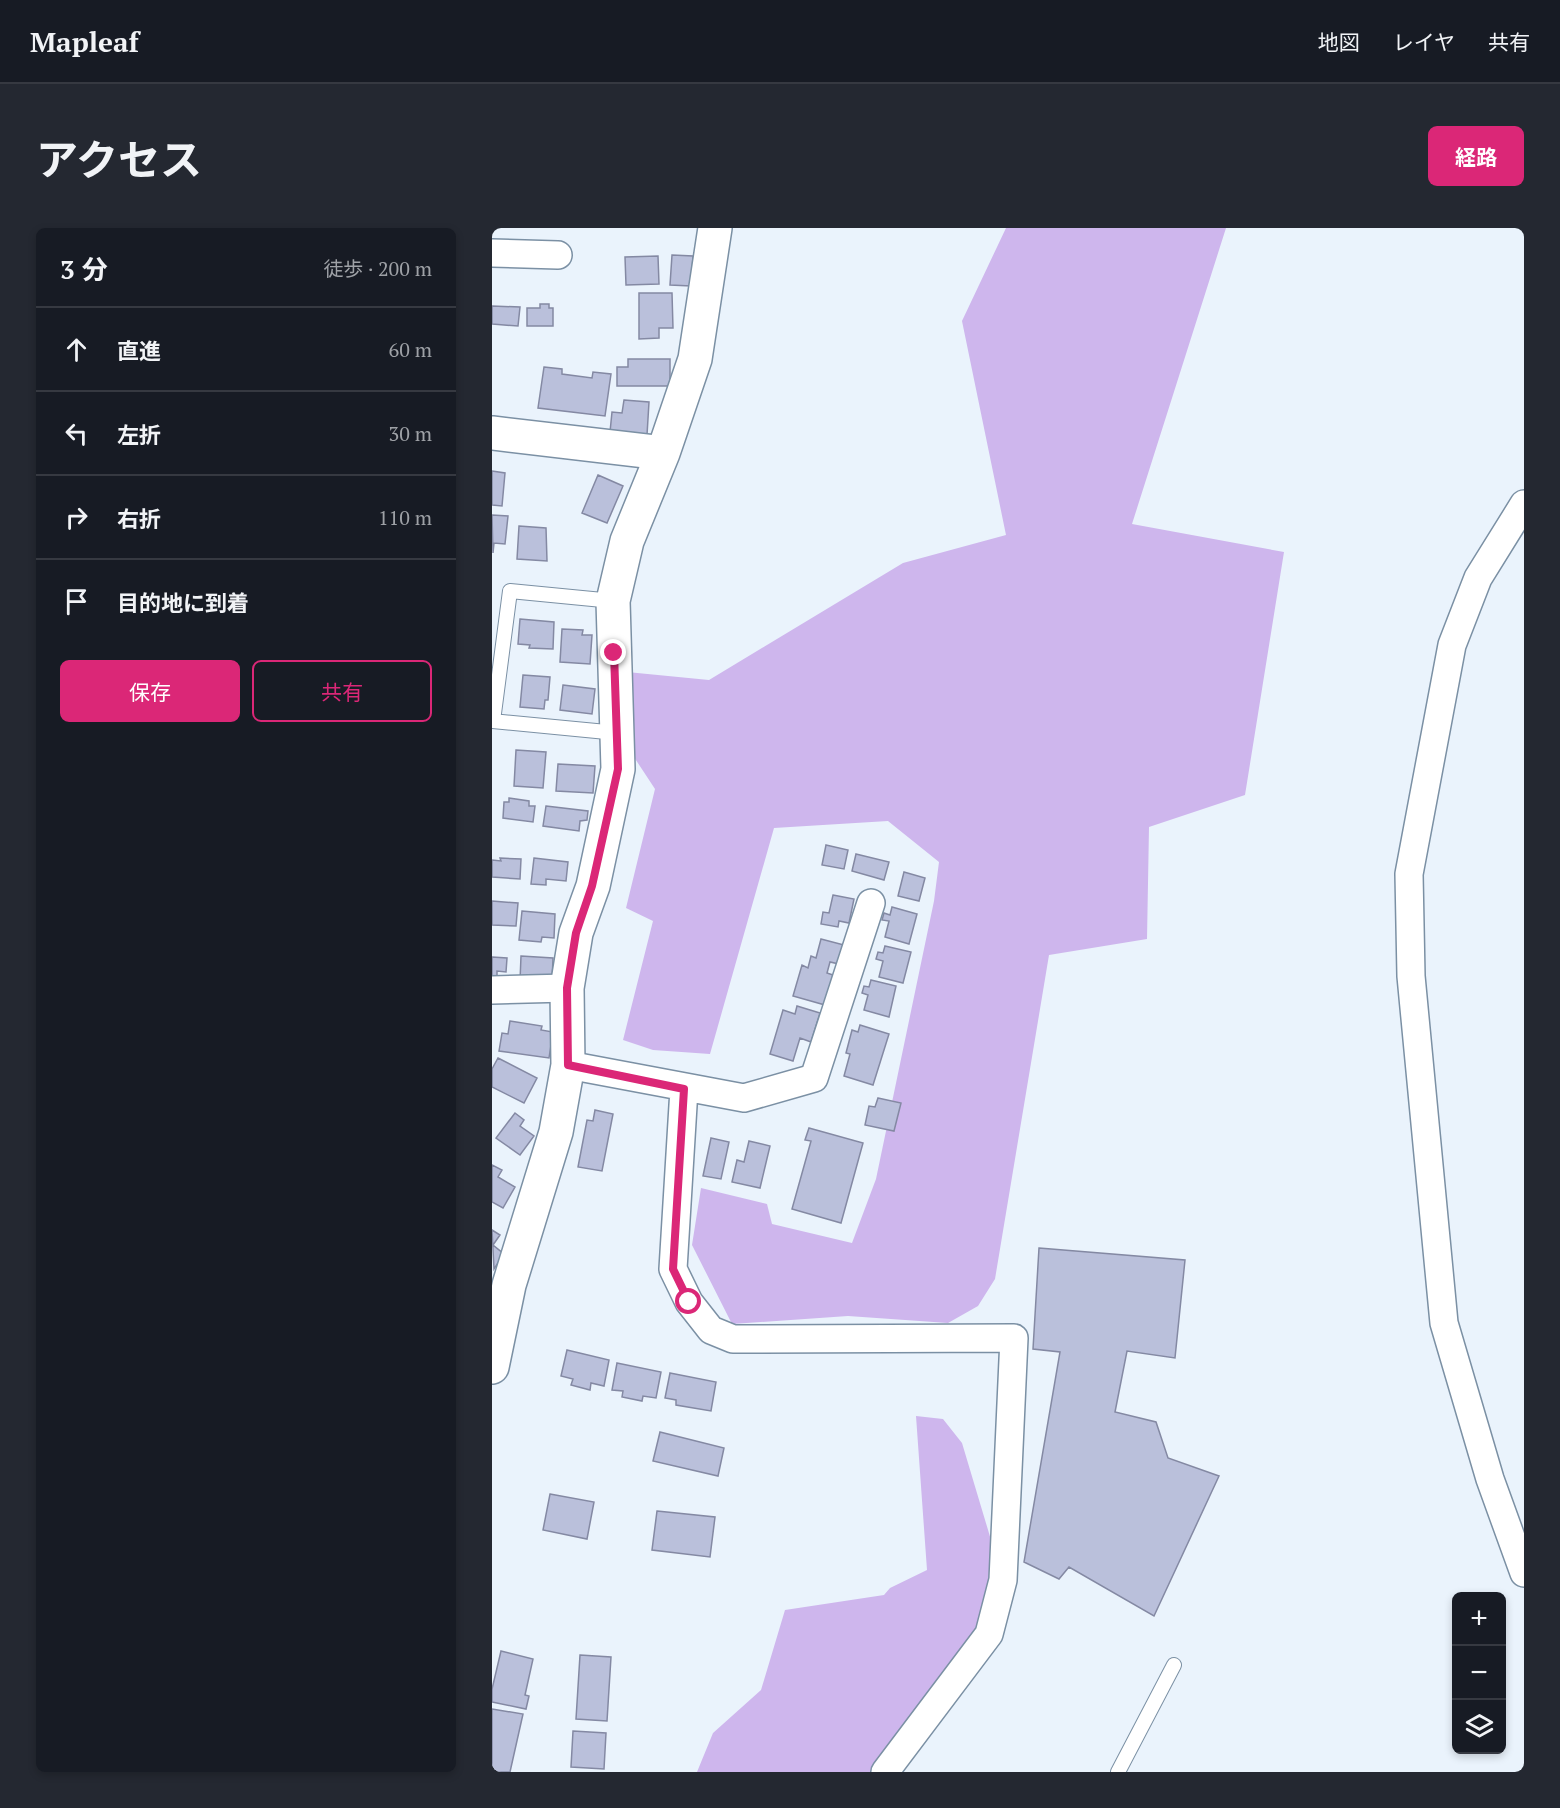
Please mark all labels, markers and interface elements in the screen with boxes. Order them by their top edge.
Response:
text: Mapleaf [30,23,139,60]
text: 地図 [1318,28,1360,56]
text: レイヤ [1393,28,1455,56]
text: 共有 [1488,28,1530,56]
button: 経路 [1428,126,1524,186]
text: アクセス [36,131,202,187]
text: 3 分 [60,252,108,286]
text: 徒歩 · 200 m [323,255,432,282]
icon: ahead [60,333,93,366]
text: 直進 [117,336,161,365]
text: 60 m [389,336,432,363]
icon: left [60,417,93,450]
text: 左折 [117,420,161,449]
text: 30 m [389,420,432,447]
icon: right [60,501,93,534]
text: 右折 [117,504,161,533]
text: 110 m [378,504,432,531]
icon: arrive [60,585,93,618]
text: 目的地に到着 [117,588,249,617]
route end [600,639,626,665]
button: 保存 [60,660,240,722]
button: 共有 [252,660,432,722]
route start [675,1288,701,1314]
map controls [1452,1592,1506,1754]
button: + [1452,1592,1506,1646]
button: − [1452,1646,1506,1700]
button: layers [1452,1700,1506,1754]

